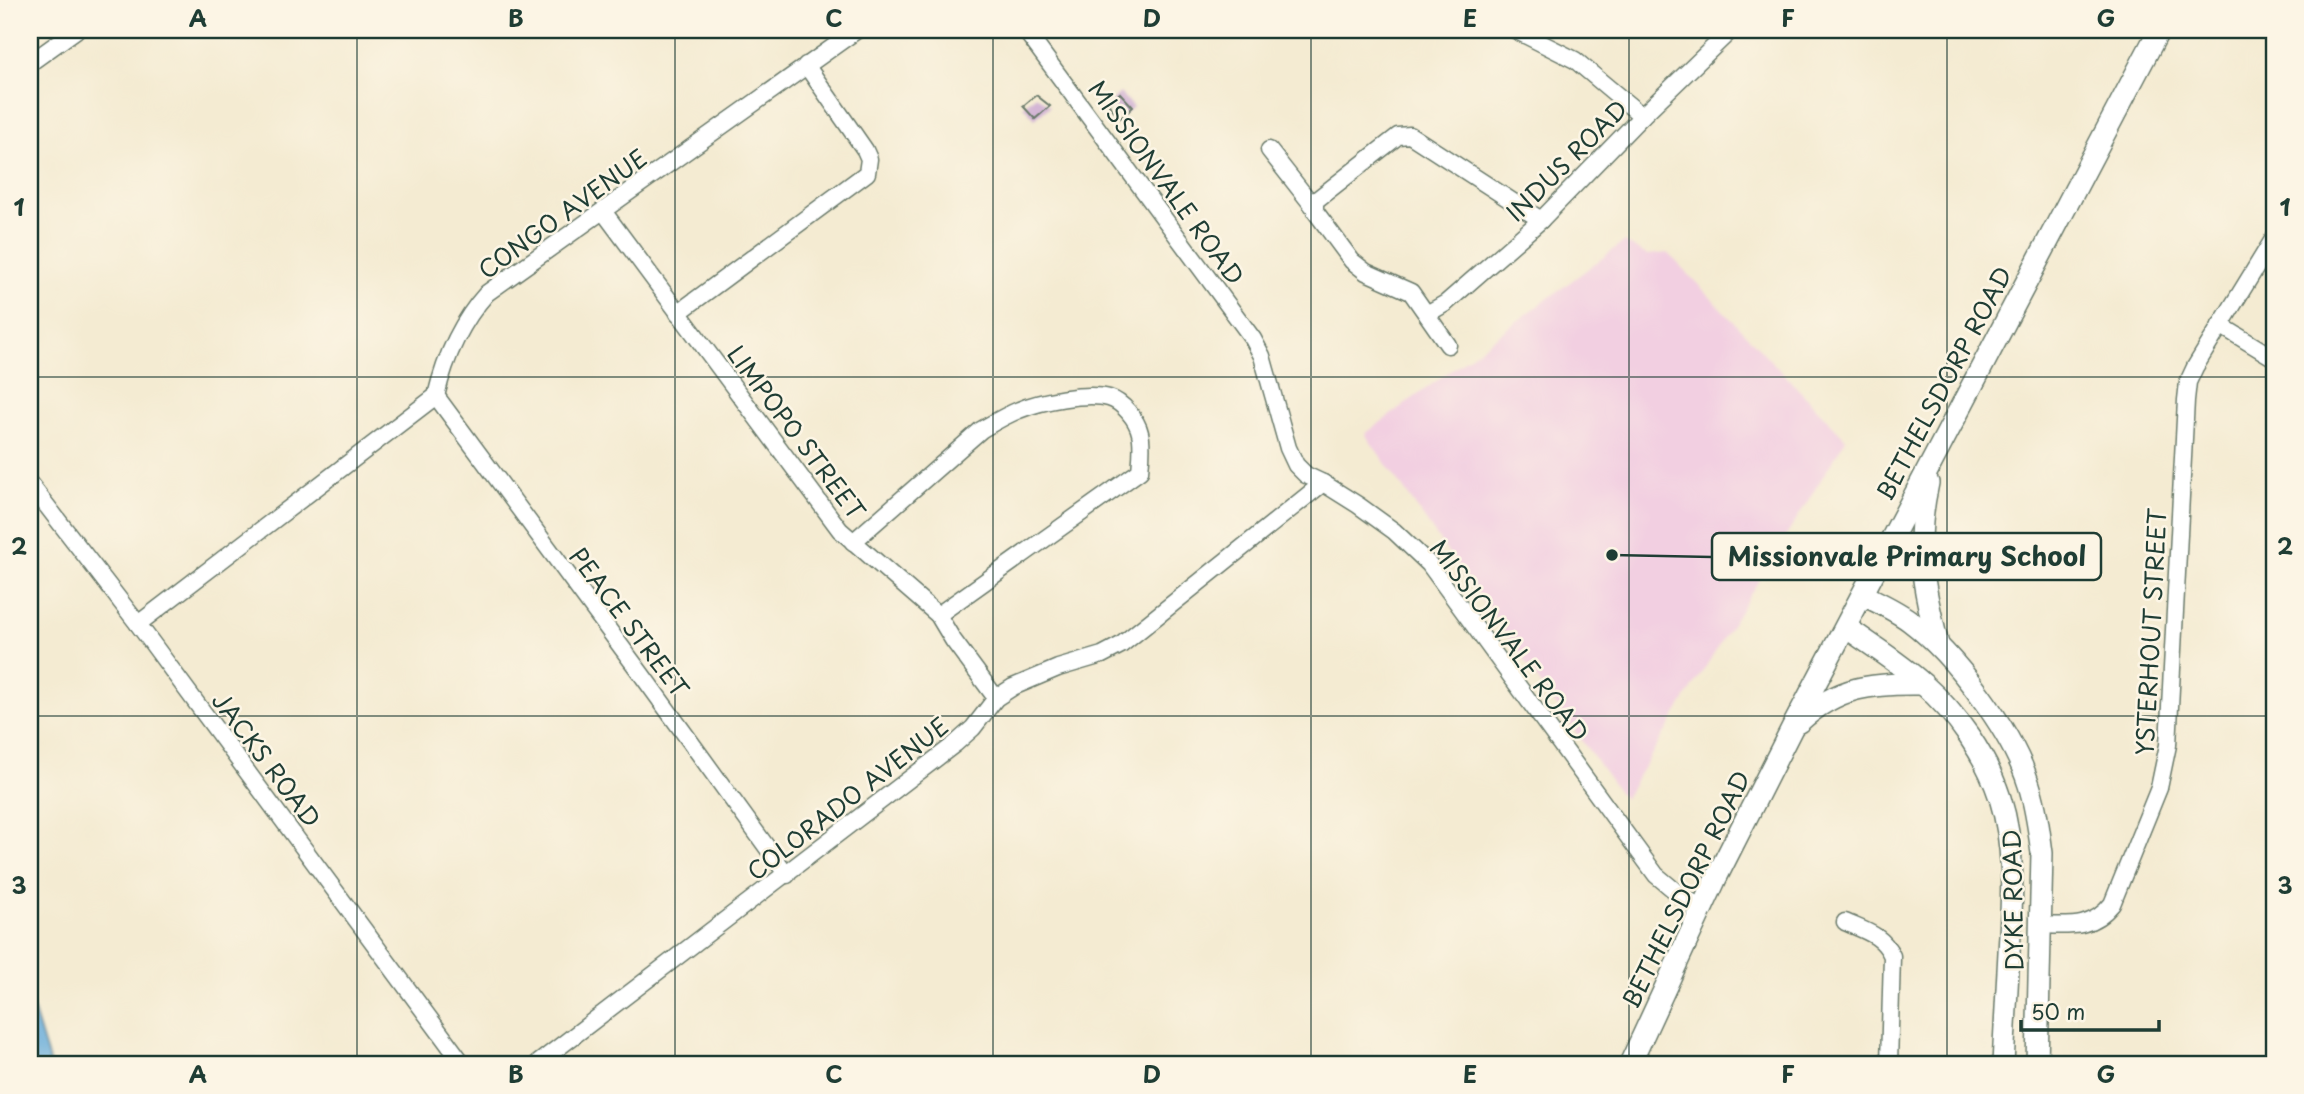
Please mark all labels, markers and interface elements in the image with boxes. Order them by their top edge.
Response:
text: A [189,0,207,35]
text: B [508,0,524,35]
text: C [825,0,843,35]
text: D [1143,0,1161,35]
text: E [1463,0,1477,35]
text: F [1781,0,1795,35]
text: G [2097,0,2115,35]
street label: MISSIONVALE ROAD [1080,72,1254,292]
street label: INDUS ROAD [1497,91,1635,229]
street label: CONGO AVENUE [470,139,654,287]
text: 1 [14,189,25,224]
text: 1 [2280,189,2291,224]
street label: BETHELSDORP ROAD [1866,260,2020,506]
street label: LIMPOPO STREET [719,337,875,527]
street label: YSTERHOUT STREET [2126,507,2174,757]
text: 2 [11,528,27,563]
text: 2 [2277,528,2293,563]
street label: MISSIONVALE ROAD [1422,531,1598,749]
callout: Missionvale Primary School [1712,533,2101,580]
text: Missionvale Primary School [1728,536,2086,575]
street label: PEACE STREET [562,540,699,705]
street label: JACKS ROAD [204,684,330,834]
street label: COLORADO AVENUE [738,708,956,888]
street label: BETHELSDORP ROAD [1612,764,1758,1014]
street label: DYKE ROAD [1993,829,2031,971]
text: 3 [11,867,27,902]
text: 3 [2277,867,2293,902]
scale bar [2021,989,2159,1033]
text: 50 m [2031,995,2085,1027]
text: A [189,1056,207,1091]
text: B [508,1056,524,1091]
text: C [825,1056,843,1091]
text: D [1143,1056,1161,1091]
text: E [1463,1056,1477,1091]
text: F [1781,1056,1795,1091]
text: G [2097,1056,2115,1091]

